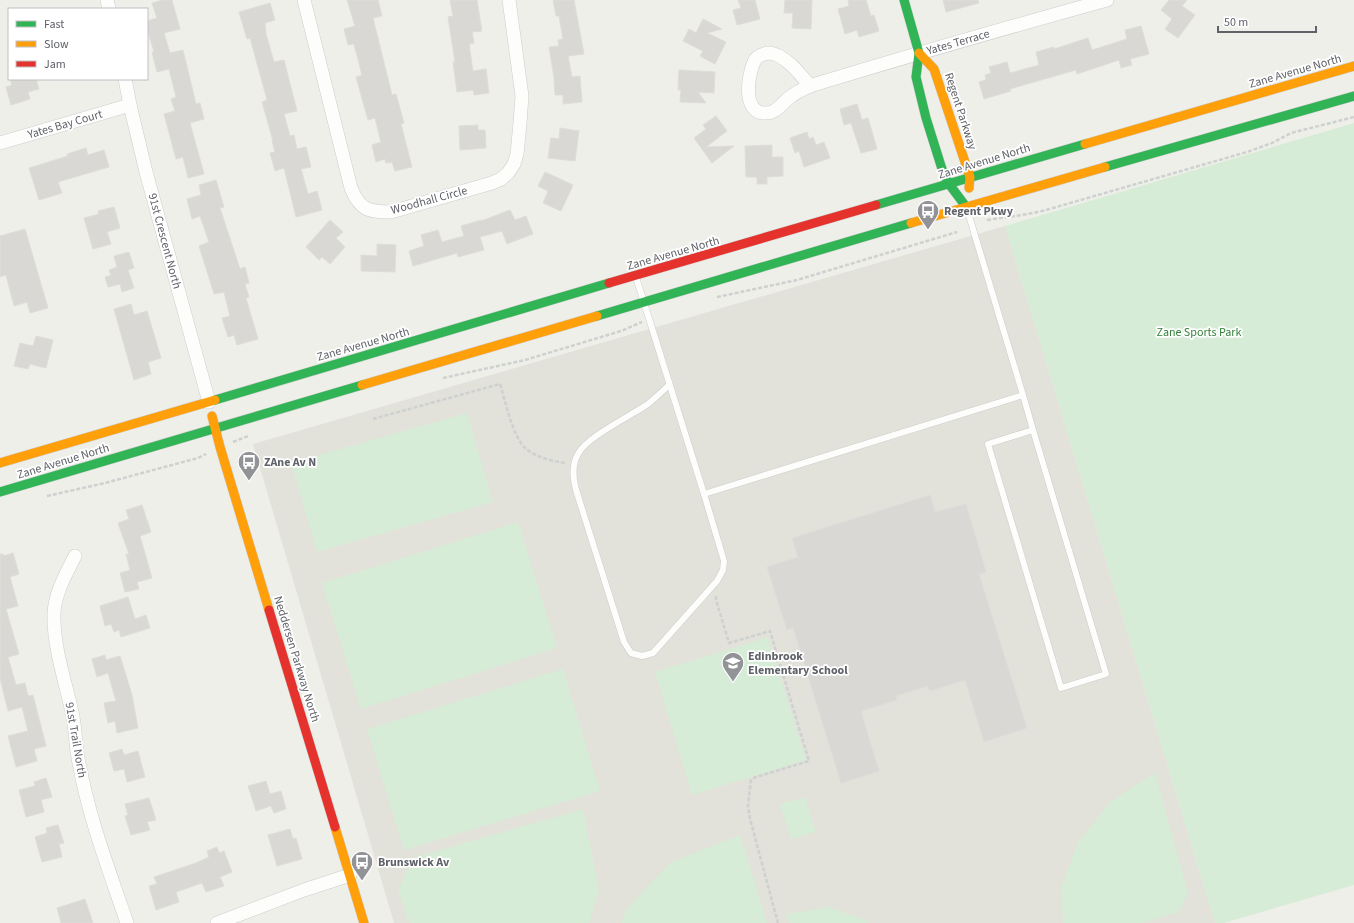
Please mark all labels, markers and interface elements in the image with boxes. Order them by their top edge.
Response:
legend [8,8,148,80]
scale bar [1218,8,1316,34]
text: 50 m [1224,14,1248,31]
text: Fast [44,16,64,33]
street label: Yates Terrace [924,25,992,60]
text: Slow [44,36,69,53]
street label: Zane Avenue North [1247,50,1343,93]
text: Jam [44,56,66,73]
street label: Regent Parkway [940,70,981,152]
street label: Yates Bay Court [25,106,105,144]
street label: Zane Avenue North [936,139,1032,184]
street label: Woodhall Circle [389,182,469,219]
street label: 91st Crescent North [144,191,185,291]
bus stop icon: Regent Pkwy [915,198,941,231]
place label: Regent Pkwy [944,203,1014,220]
street label: Zane Avenue North [625,232,721,275]
street label: Zane Avenue North [315,323,411,366]
park label: Zane Sports Park [1157,324,1241,341]
street label: Zane Avenue North [15,439,111,484]
bus stop icon: ZAne Av N [236,449,262,482]
place label: ZAne Av N [264,454,316,471]
street label: Neddersen Parkway North [269,594,324,724]
place label: Edinbrook Elementary School [748,648,848,679]
school or university icon: Edinbrook Elementary School [720,650,746,683]
street label: 91st Trail North [61,701,91,779]
bus stop icon: Brunswick Av [349,849,375,882]
place label: Brunswick Av [378,854,450,871]

